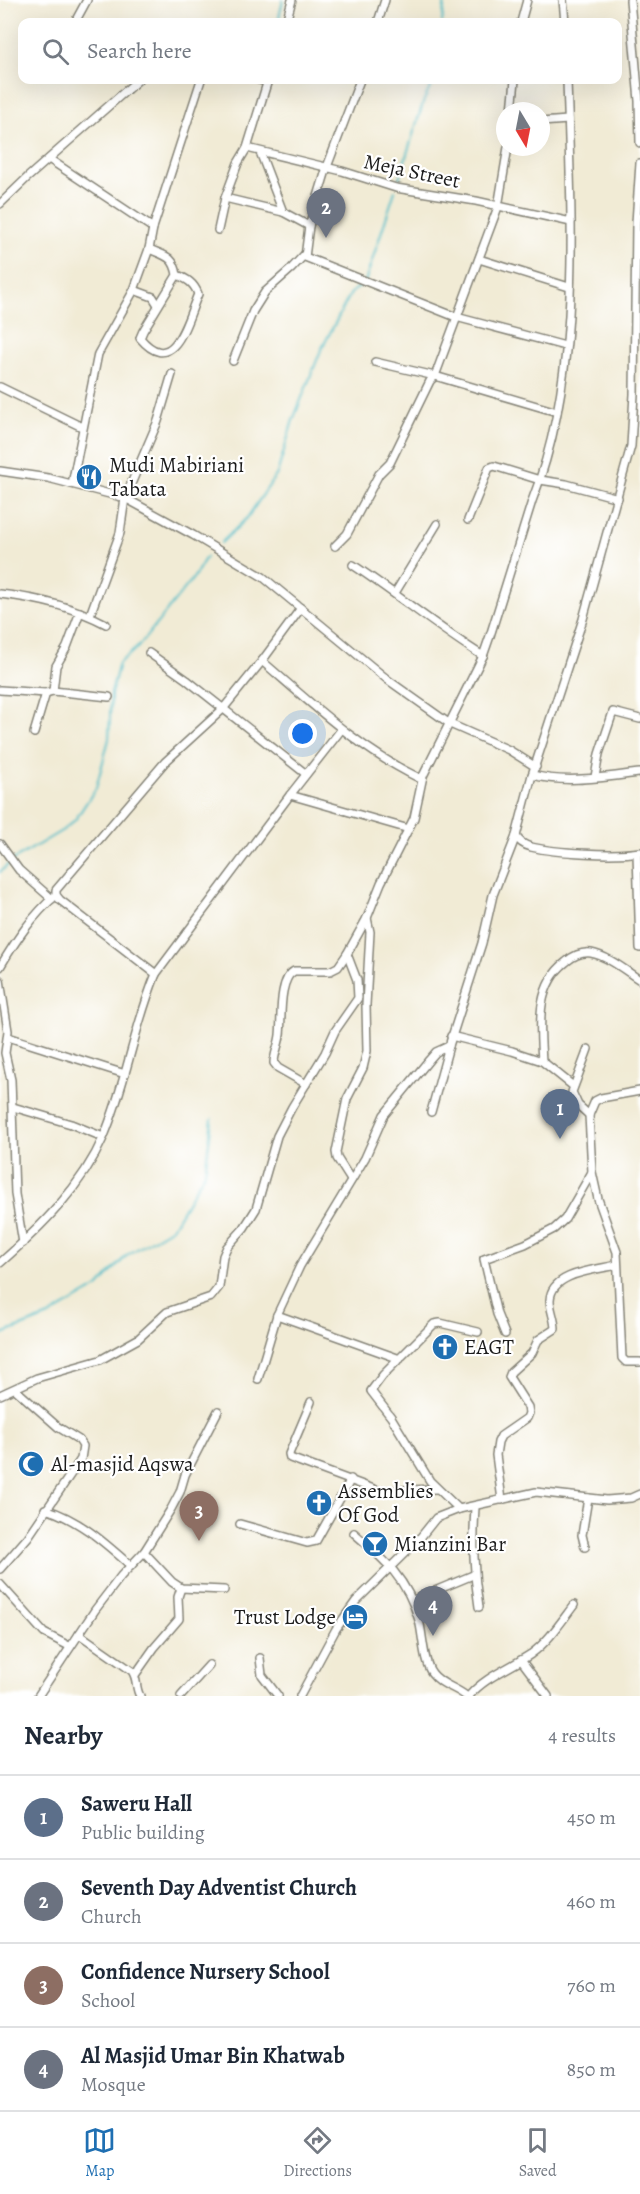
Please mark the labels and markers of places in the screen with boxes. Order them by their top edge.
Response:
pin: 2 [306,188,346,238]
place label: Mudi Mabiriani Tabata [109,451,244,503]
restaurant icon: Mudi Mabiriani Tabata [74,462,104,492]
pin: 1 [540,1090,580,1139]
church icon: EAGT [430,1332,460,1362]
place label: EAGT [464,1333,514,1361]
mosque icon: Al-masjid Aqswa [16,1449,46,1479]
place label: Al-masjid Aqswa [50,1450,194,1478]
place label: Assemblies Of God [337,1477,434,1529]
church icon: Assemblies Of God [304,1488,334,1518]
pin: 3 [180,1492,218,1541]
bar icon: Mianzini Bar [360,1529,390,1559]
place label: Mianzini Bar [394,1530,506,1558]
pin: 4 [414,1586,452,1636]
hotel icon: Trust Lodge [340,1602,370,1632]
place label: Trust Lodge [234,1603,336,1631]

